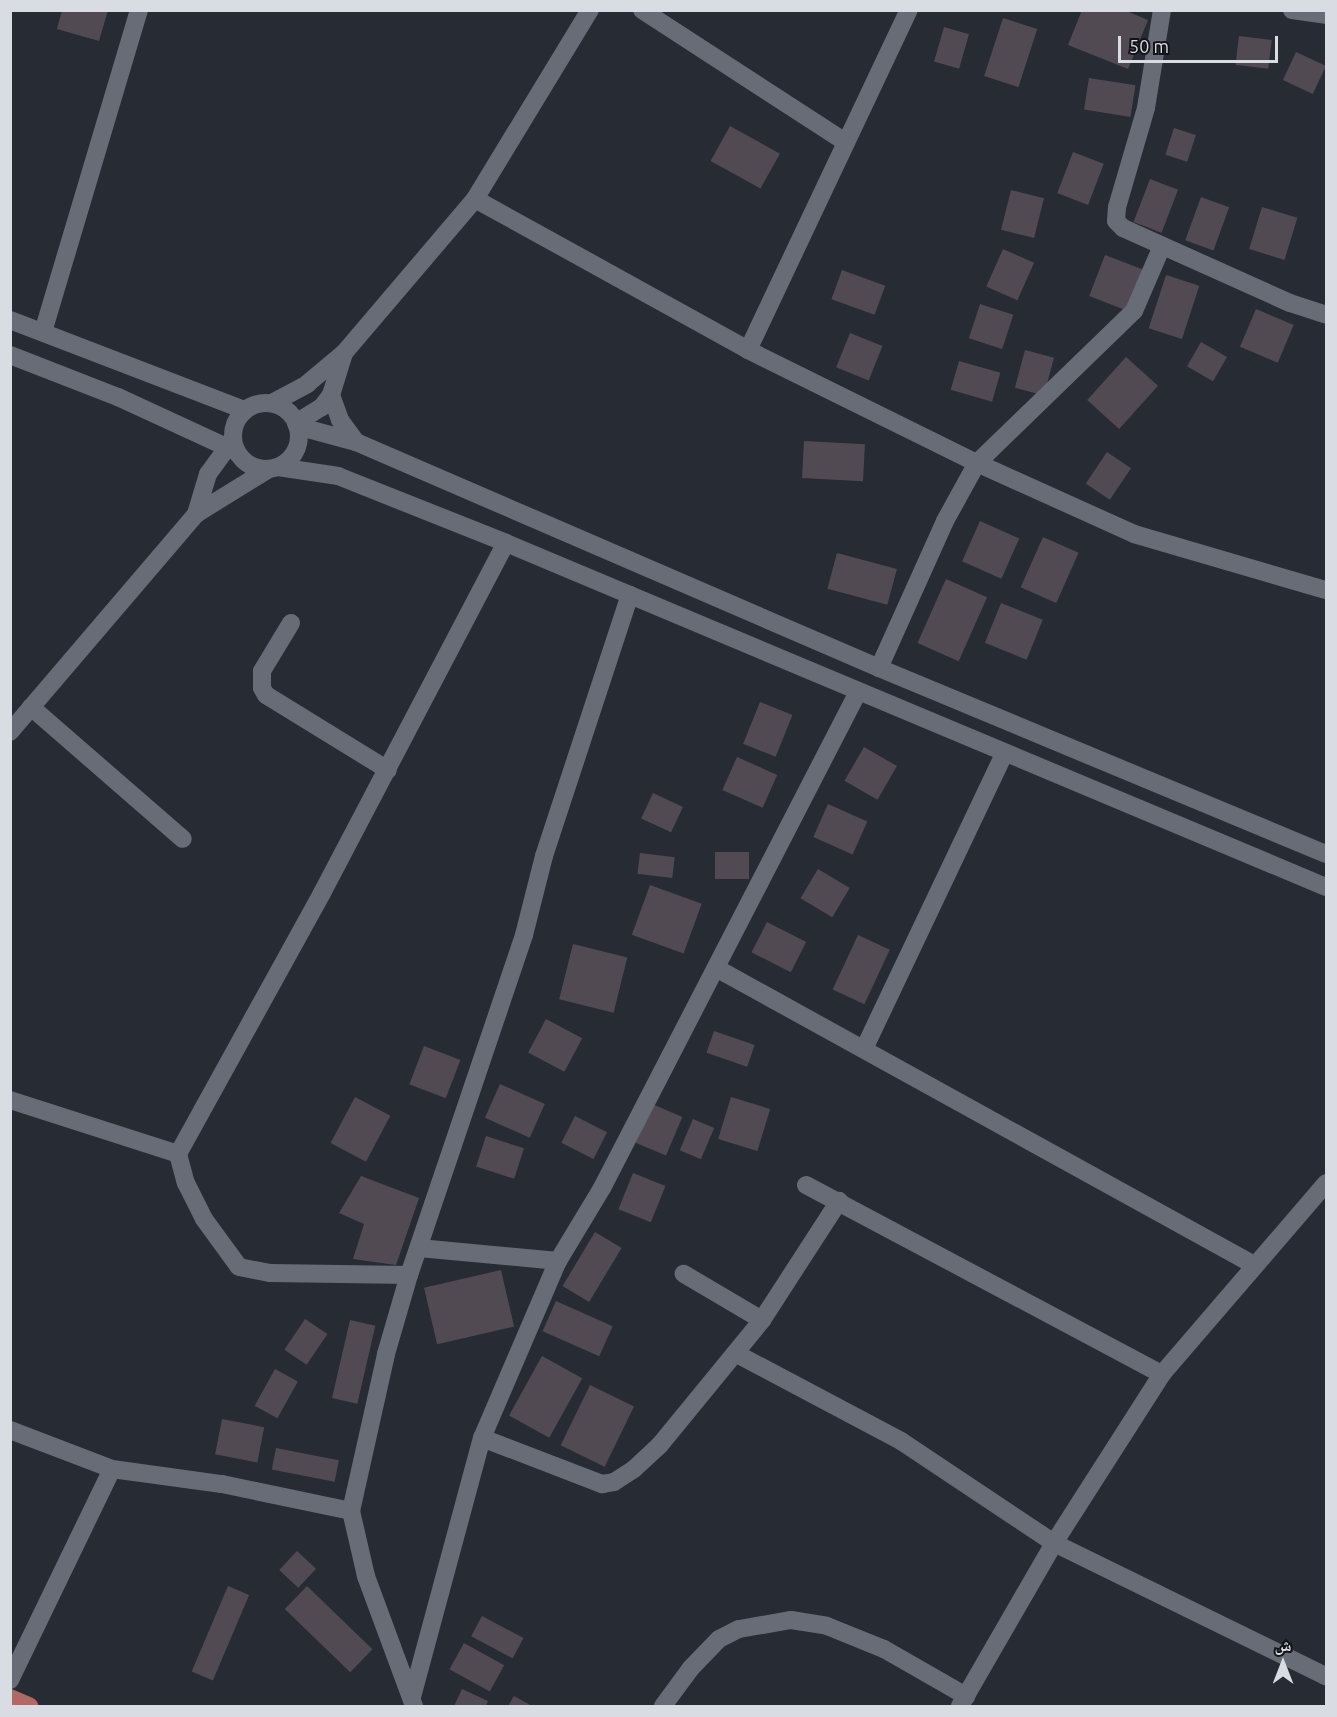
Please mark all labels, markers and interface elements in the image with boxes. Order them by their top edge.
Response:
scale bar [1121,24,1282,62]
text: 50 m [1129,36,1169,56]
north arrow [1253,1633,1313,1693]
text: ش [1275,1636,1291,1654]

